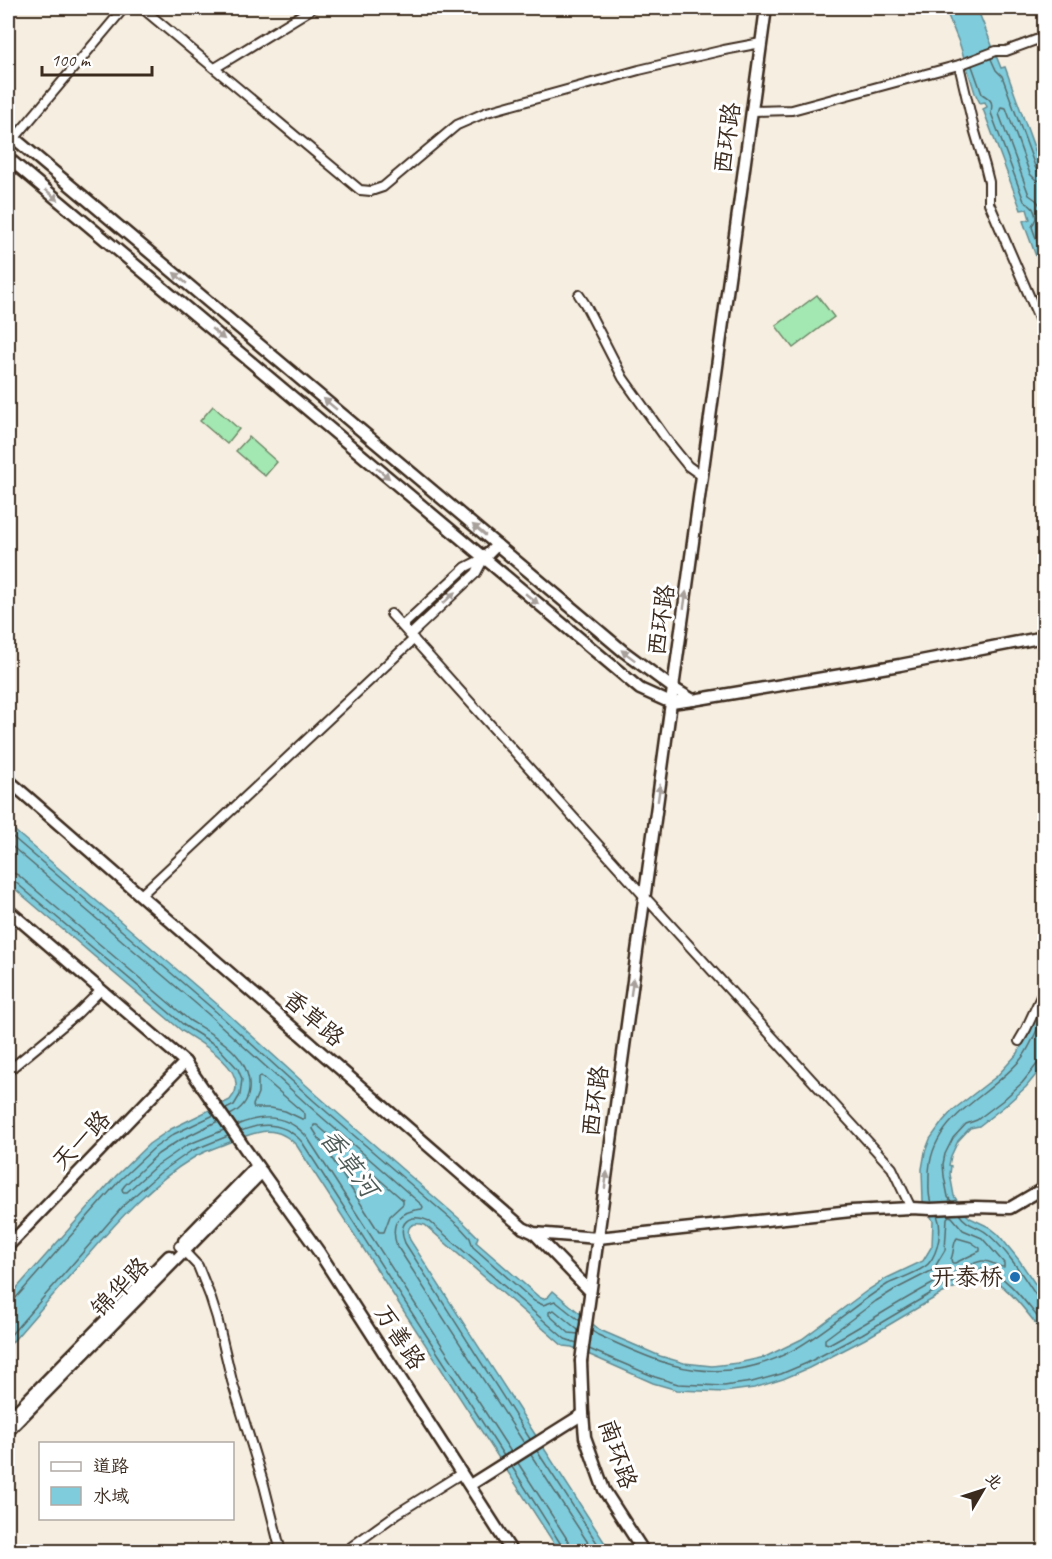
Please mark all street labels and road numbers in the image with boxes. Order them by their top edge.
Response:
street label: 西环路 [707,100,747,176]
street label: 西环路 [641,582,681,658]
street label: 香草路 [277,983,351,1053]
street label: 西环路 [575,1063,615,1139]
street label: 天一路 [45,1104,117,1176]
street label: 锦华路 [84,1251,156,1323]
street label: 万善路 [368,1299,432,1375]
street label: 南环路 [592,1415,644,1493]

